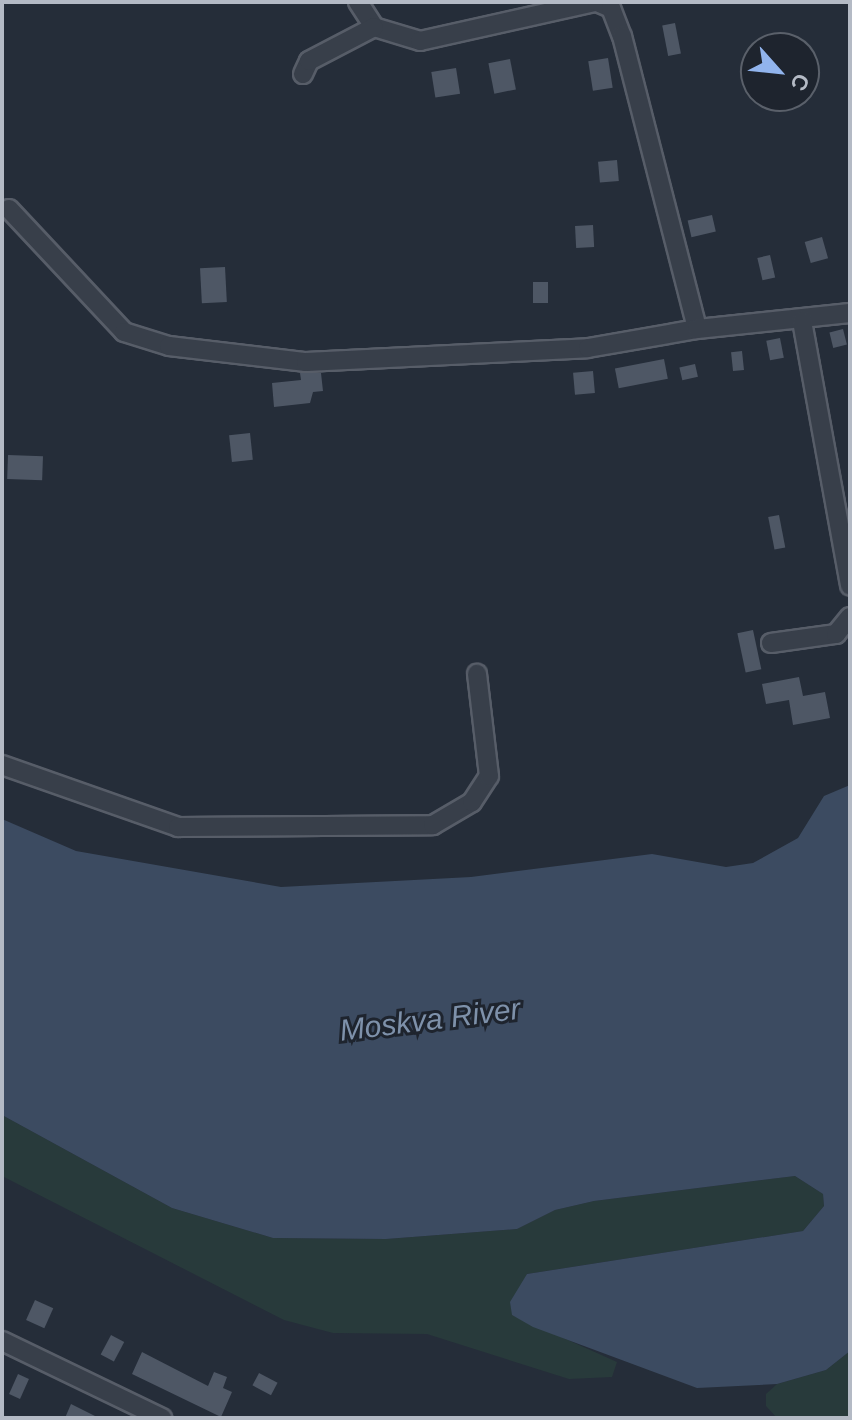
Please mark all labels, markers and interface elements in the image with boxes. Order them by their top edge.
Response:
north arrow [740,32,820,112]
text: С [785,69,815,95]
water label: Moskva River [338,991,522,1049]

